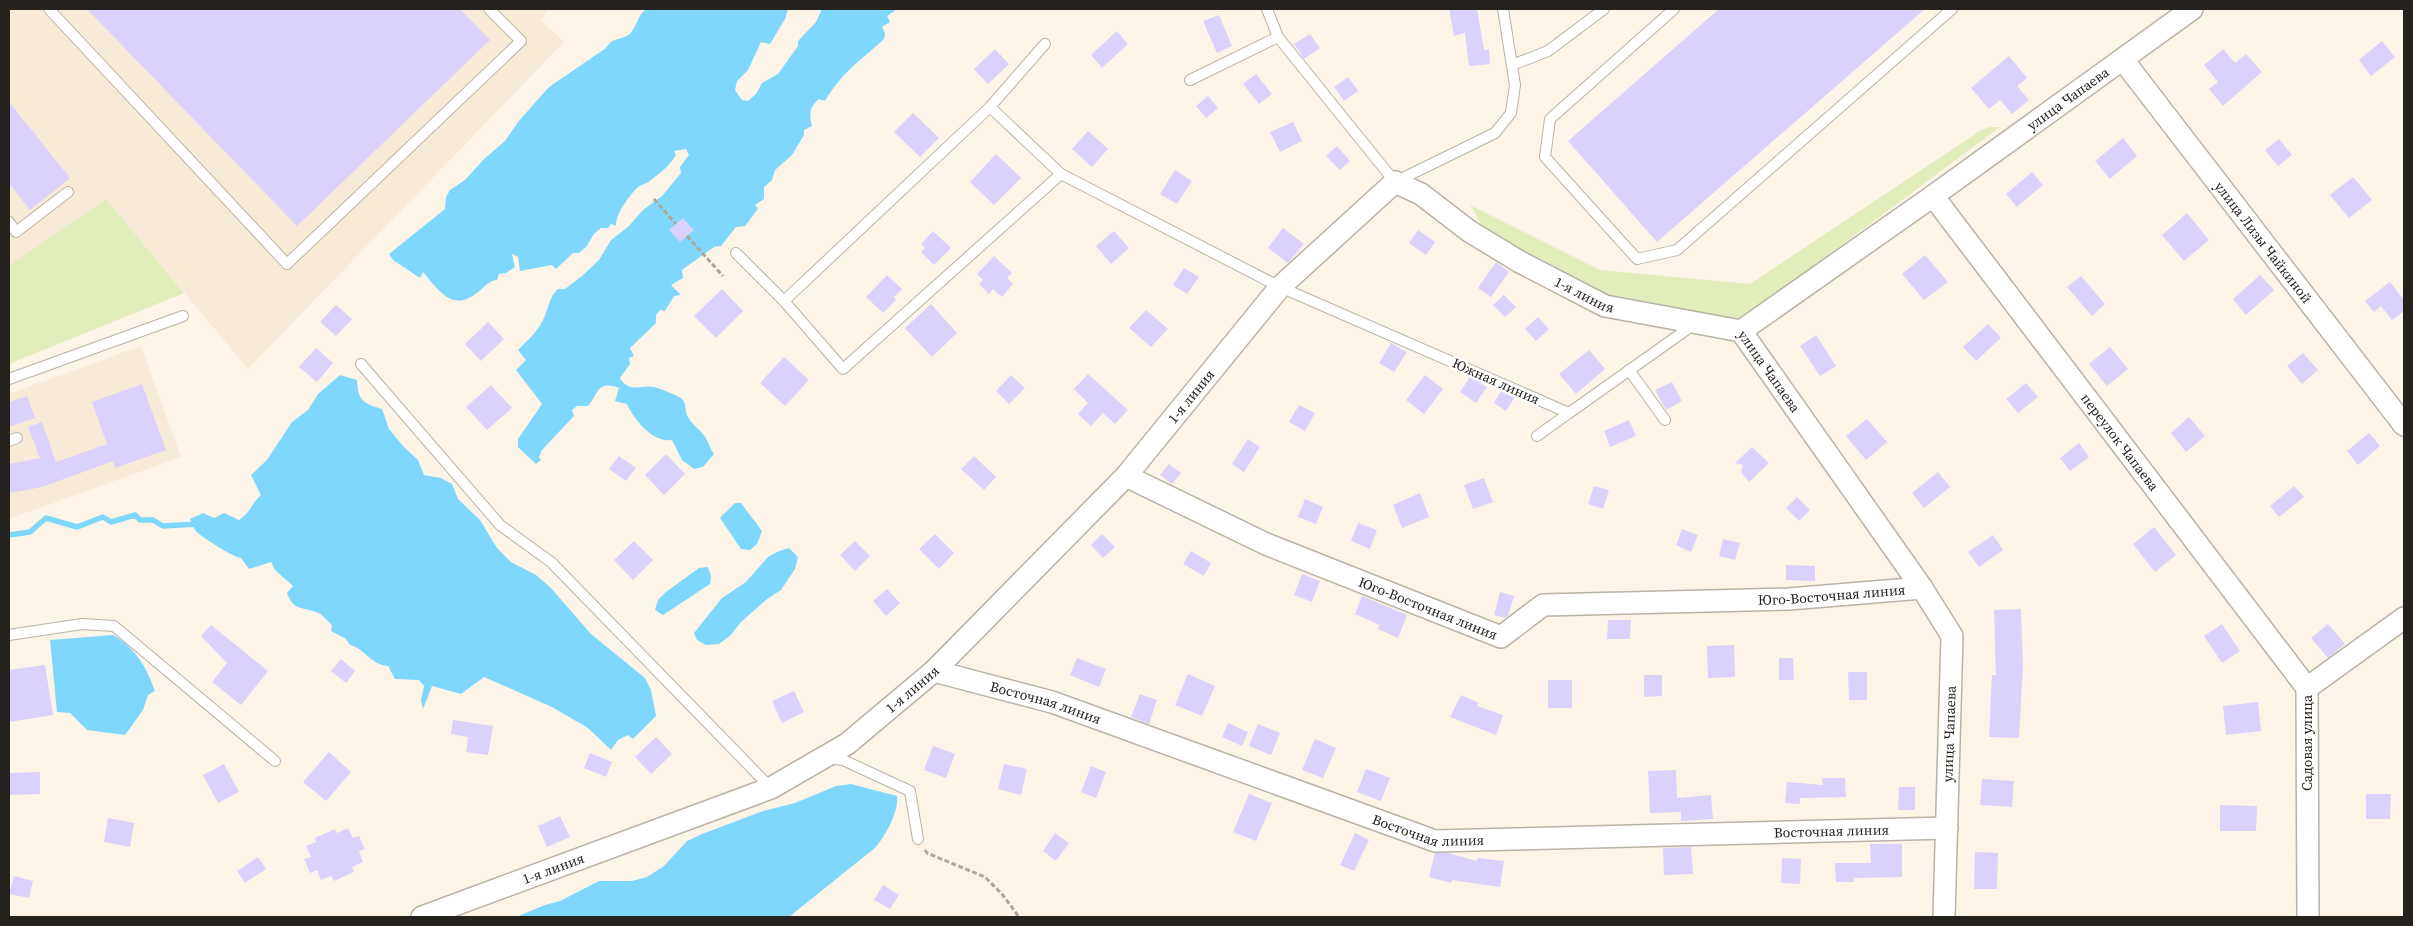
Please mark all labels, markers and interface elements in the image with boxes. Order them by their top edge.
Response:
street label: улица Чапаева [2023,62,2114,135]
street label: улица Лизы Чайкиной [2210,177,2317,307]
street label: 1-я линия [1551,272,1616,317]
street label: улица Чапаева [1733,326,1806,417]
street label: Южная линия [1449,353,1543,409]
street label: 1-я линия [1163,365,1219,428]
street label: переулок Чапаева [2076,389,2164,496]
street label: Юго-Восточная линия [1356,572,1500,645]
street label: Юго-Восточная линия [1758,579,1906,610]
street label: 1-я линия [881,661,944,718]
street label: Восточная линия [988,676,1104,729]
street label: улица Чапаева [1937,684,1961,783]
street label: Садовая улица [2297,694,2317,791]
street label: Восточная линия [1369,809,1484,852]
street label: Восточная линия [1774,819,1889,842]
street label: 1-я линия [520,848,587,889]

